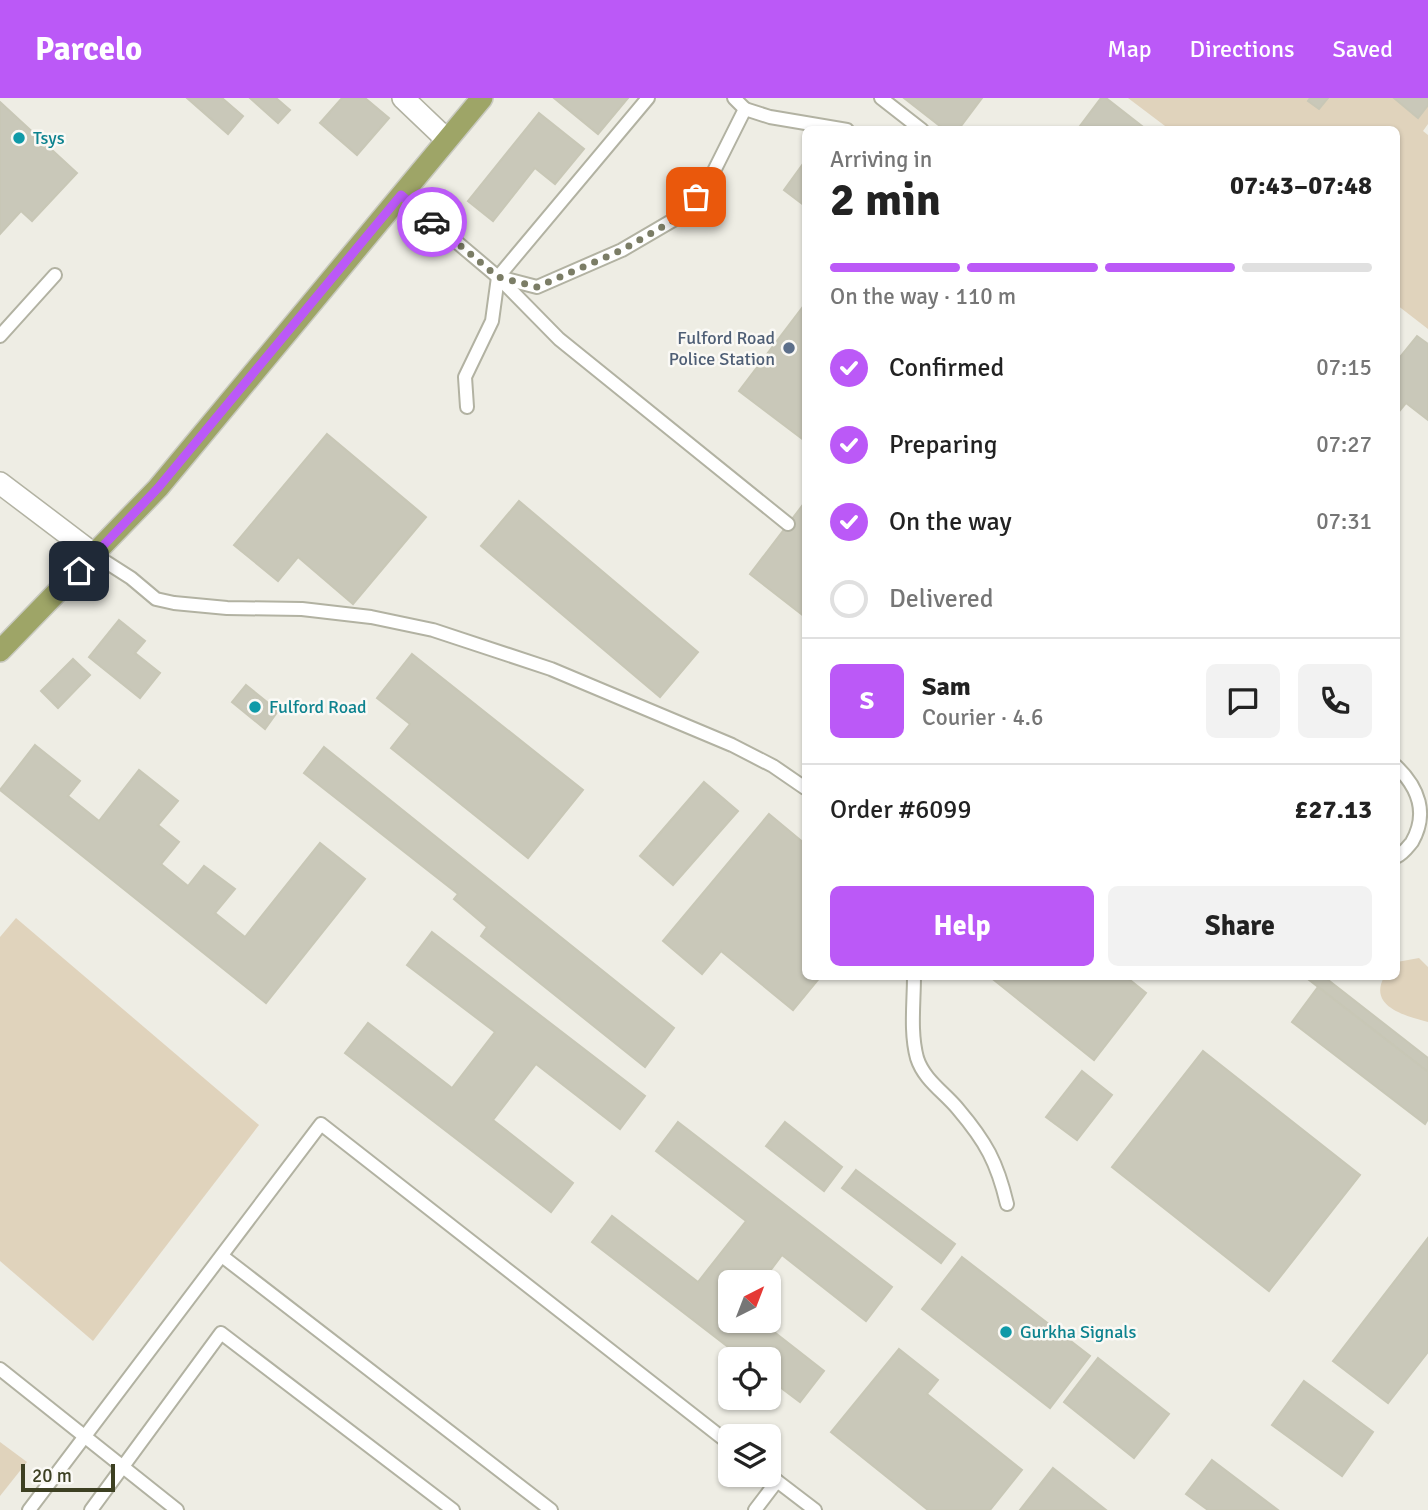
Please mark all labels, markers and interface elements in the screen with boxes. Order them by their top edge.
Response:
text: Parcelo [35,29,142,70]
text: Map [1107,34,1152,64]
text: Directions [1190,34,1295,64]
text: Saved [1333,34,1393,64]
place label: Tsys [33,127,65,149]
marker: Tsys [11,130,27,146]
text: Arriving in [830,145,932,174]
pin [666,167,726,227]
text: 07:43–07:48 [1230,170,1372,202]
text: 2 min [830,172,941,228]
icon: bag [677,178,715,216]
courier [397,187,467,257]
icon: car [413,203,451,241]
text: On the way · 110 m [830,282,1016,311]
place label: Fulford Road Police Station [669,327,775,370]
marker: Fulford Road Police Station [781,340,797,356]
icon: check [830,349,868,387]
text: Confirmed [889,352,1004,384]
text: 07:15 [1316,353,1372,382]
icon: check [830,426,868,464]
text: Preparing [889,429,997,461]
text: 07:27 [1316,430,1372,459]
icon: check [830,503,868,541]
text: On the way [889,506,1012,538]
text: 07:31 [1316,507,1372,536]
pin [49,541,109,601]
icon: home [60,552,98,590]
text: Delivered [889,583,994,615]
button: chat [1206,664,1280,738]
button: phone [1298,664,1372,738]
text: Sam [922,671,971,703]
text: S [860,685,874,717]
place label: Fulford Road [269,696,367,718]
marker: Fulford Road [247,699,263,715]
text: Courier · 4.6 [922,703,1043,732]
text: Order #6099 [830,794,971,826]
text: £27.13 [1294,794,1372,826]
button: Help [830,886,1094,966]
button: Share [1108,886,1372,966]
north arrow [718,1270,780,1334]
map controls [718,1270,781,1487]
place label: Gurkha Signals [1020,1321,1137,1343]
marker: Gurkha Signals [998,1324,1014,1340]
button: locate [718,1347,781,1410]
button: layers [718,1424,781,1487]
scale bar [21,1461,116,1493]
text: 20 m [32,1464,72,1488]

